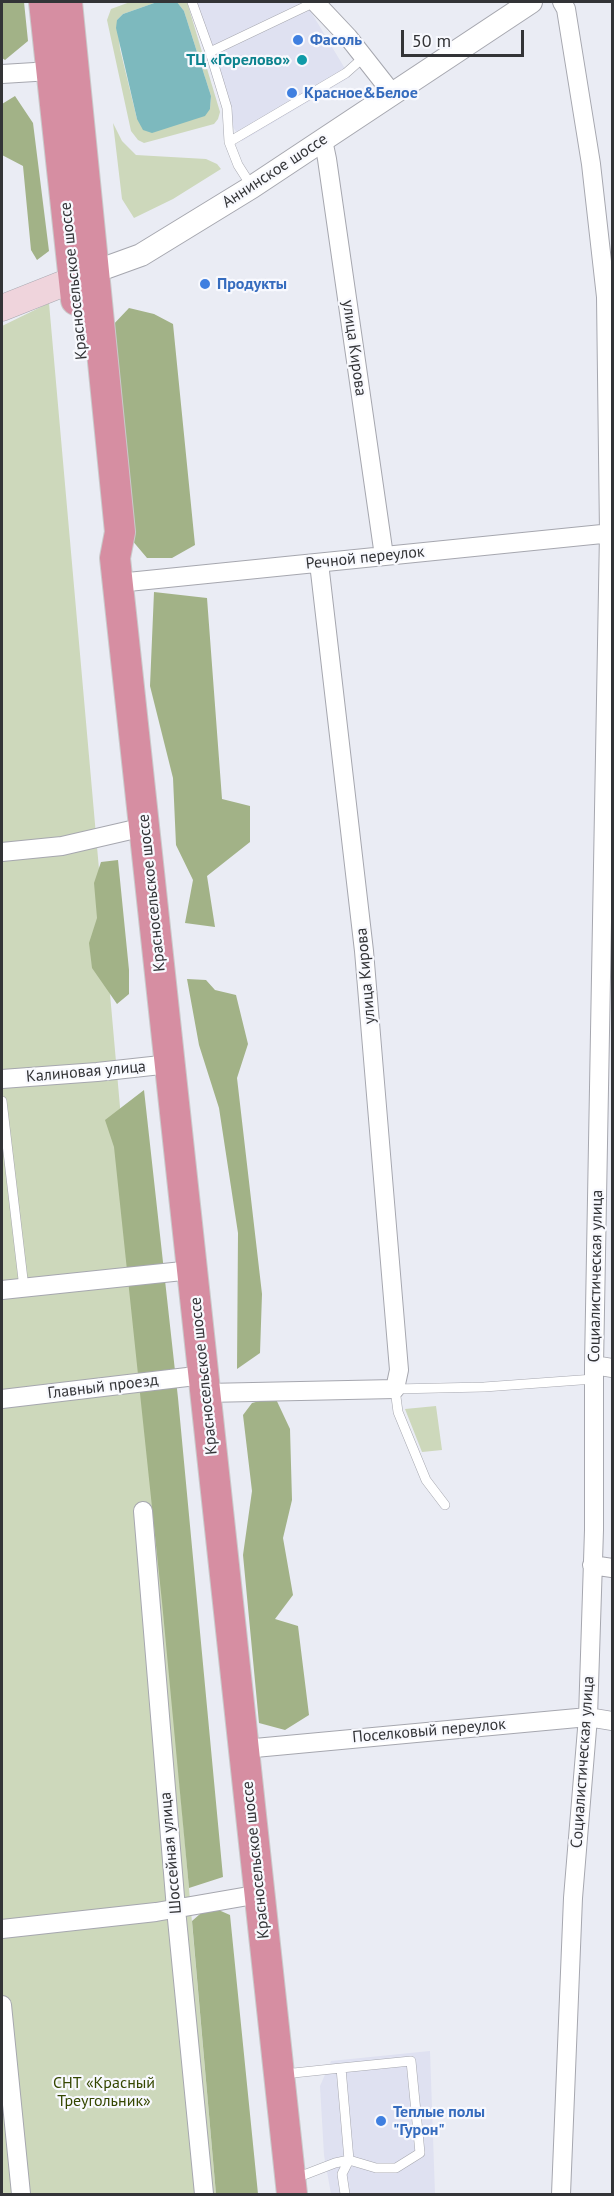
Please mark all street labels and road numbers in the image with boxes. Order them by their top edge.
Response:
street label: Аннинское шоссе [219,130,331,212]
street label: Красносельское шоссе [56,201,92,361]
street label: улица Кирова [338,299,370,397]
street label: Речной переулок [305,542,425,574]
street label: Красносельское шоссе [134,813,170,973]
street label: улица Кирова [352,927,380,1025]
street label: Калиновая улица [25,1057,147,1087]
street label: Социалистическая улица [585,1190,607,1362]
street label: Красносельское шоссе [186,1296,222,1456]
street label: Главный проезд [47,1371,159,1403]
street label: Социалистическая улица [567,1675,599,1849]
street label: Поселковый переулок [351,1715,507,1747]
street label: Красносельское шоссе [238,1780,274,1940]
street label: Шоссейная улица [156,1791,186,1915]

